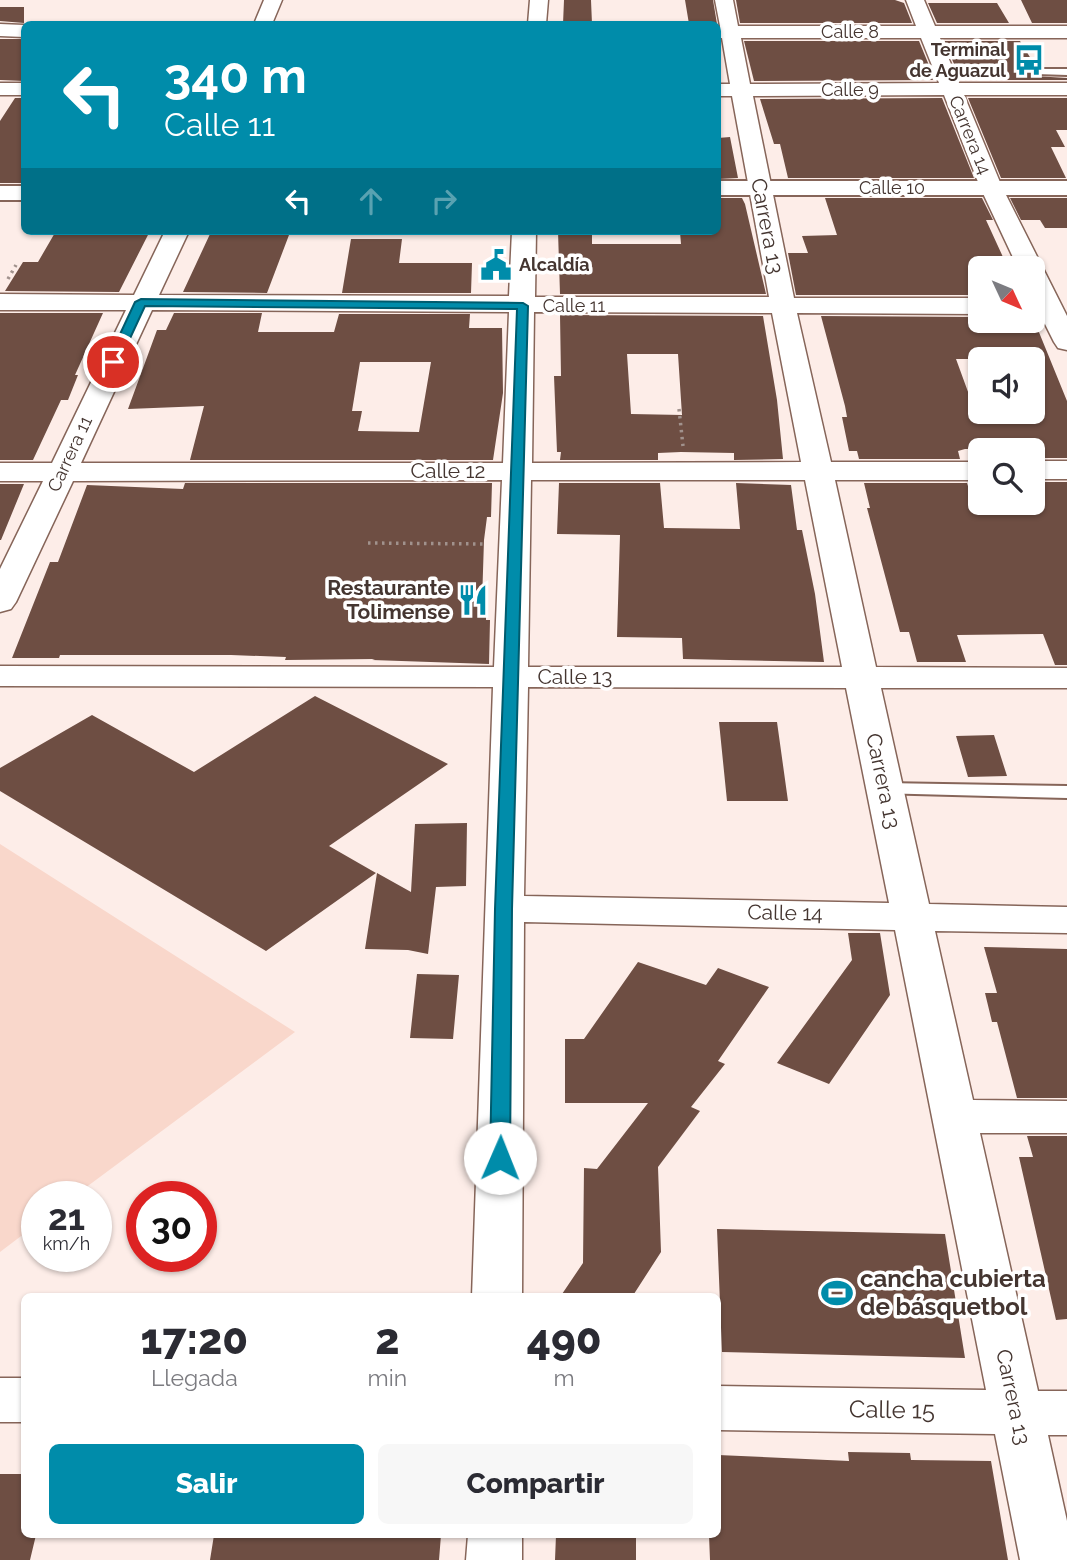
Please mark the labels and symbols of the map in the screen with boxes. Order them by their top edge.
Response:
street label: Calle 8 [821,21,879,42]
place label: Terminal de Aguazul [909,39,1006,81]
bus stop icon: Terminal de Aguazul [1012,43,1046,77]
street label: Calle 9 [821,79,879,100]
street label: Carrera 14 [945,92,996,178]
street label: Carrera 13 [746,176,789,276]
street label: Calle 10 [859,177,925,198]
public building icon: Alcaldía [479,248,513,282]
place label: Alcaldía [519,254,589,275]
north arrow [968,256,1045,332]
street label: Calle 11 [543,295,606,316]
pin [83,332,143,392]
street label: Carrera 11 [43,412,96,495]
street label: Calle 12 [411,458,485,483]
place label: Restaurante Tolimense [327,575,450,624]
restaurant icon: Restaurante Tolimense [456,583,490,617]
street label: Calle 13 [537,664,613,689]
street label: Carrera 13 [861,731,906,831]
street label: Calle 14 [747,899,823,926]
position arrow [463,1121,537,1195]
speed limit sign: 30 [126,1181,217,1272]
place label: cancha cubierta de básquetbol [860,1264,1046,1321]
sports icon: cancha cubierta de básquetbol [820,1276,854,1310]
street label: Carrera 13 [991,1347,1036,1447]
street label: Calle 15 [849,1394,935,1425]

